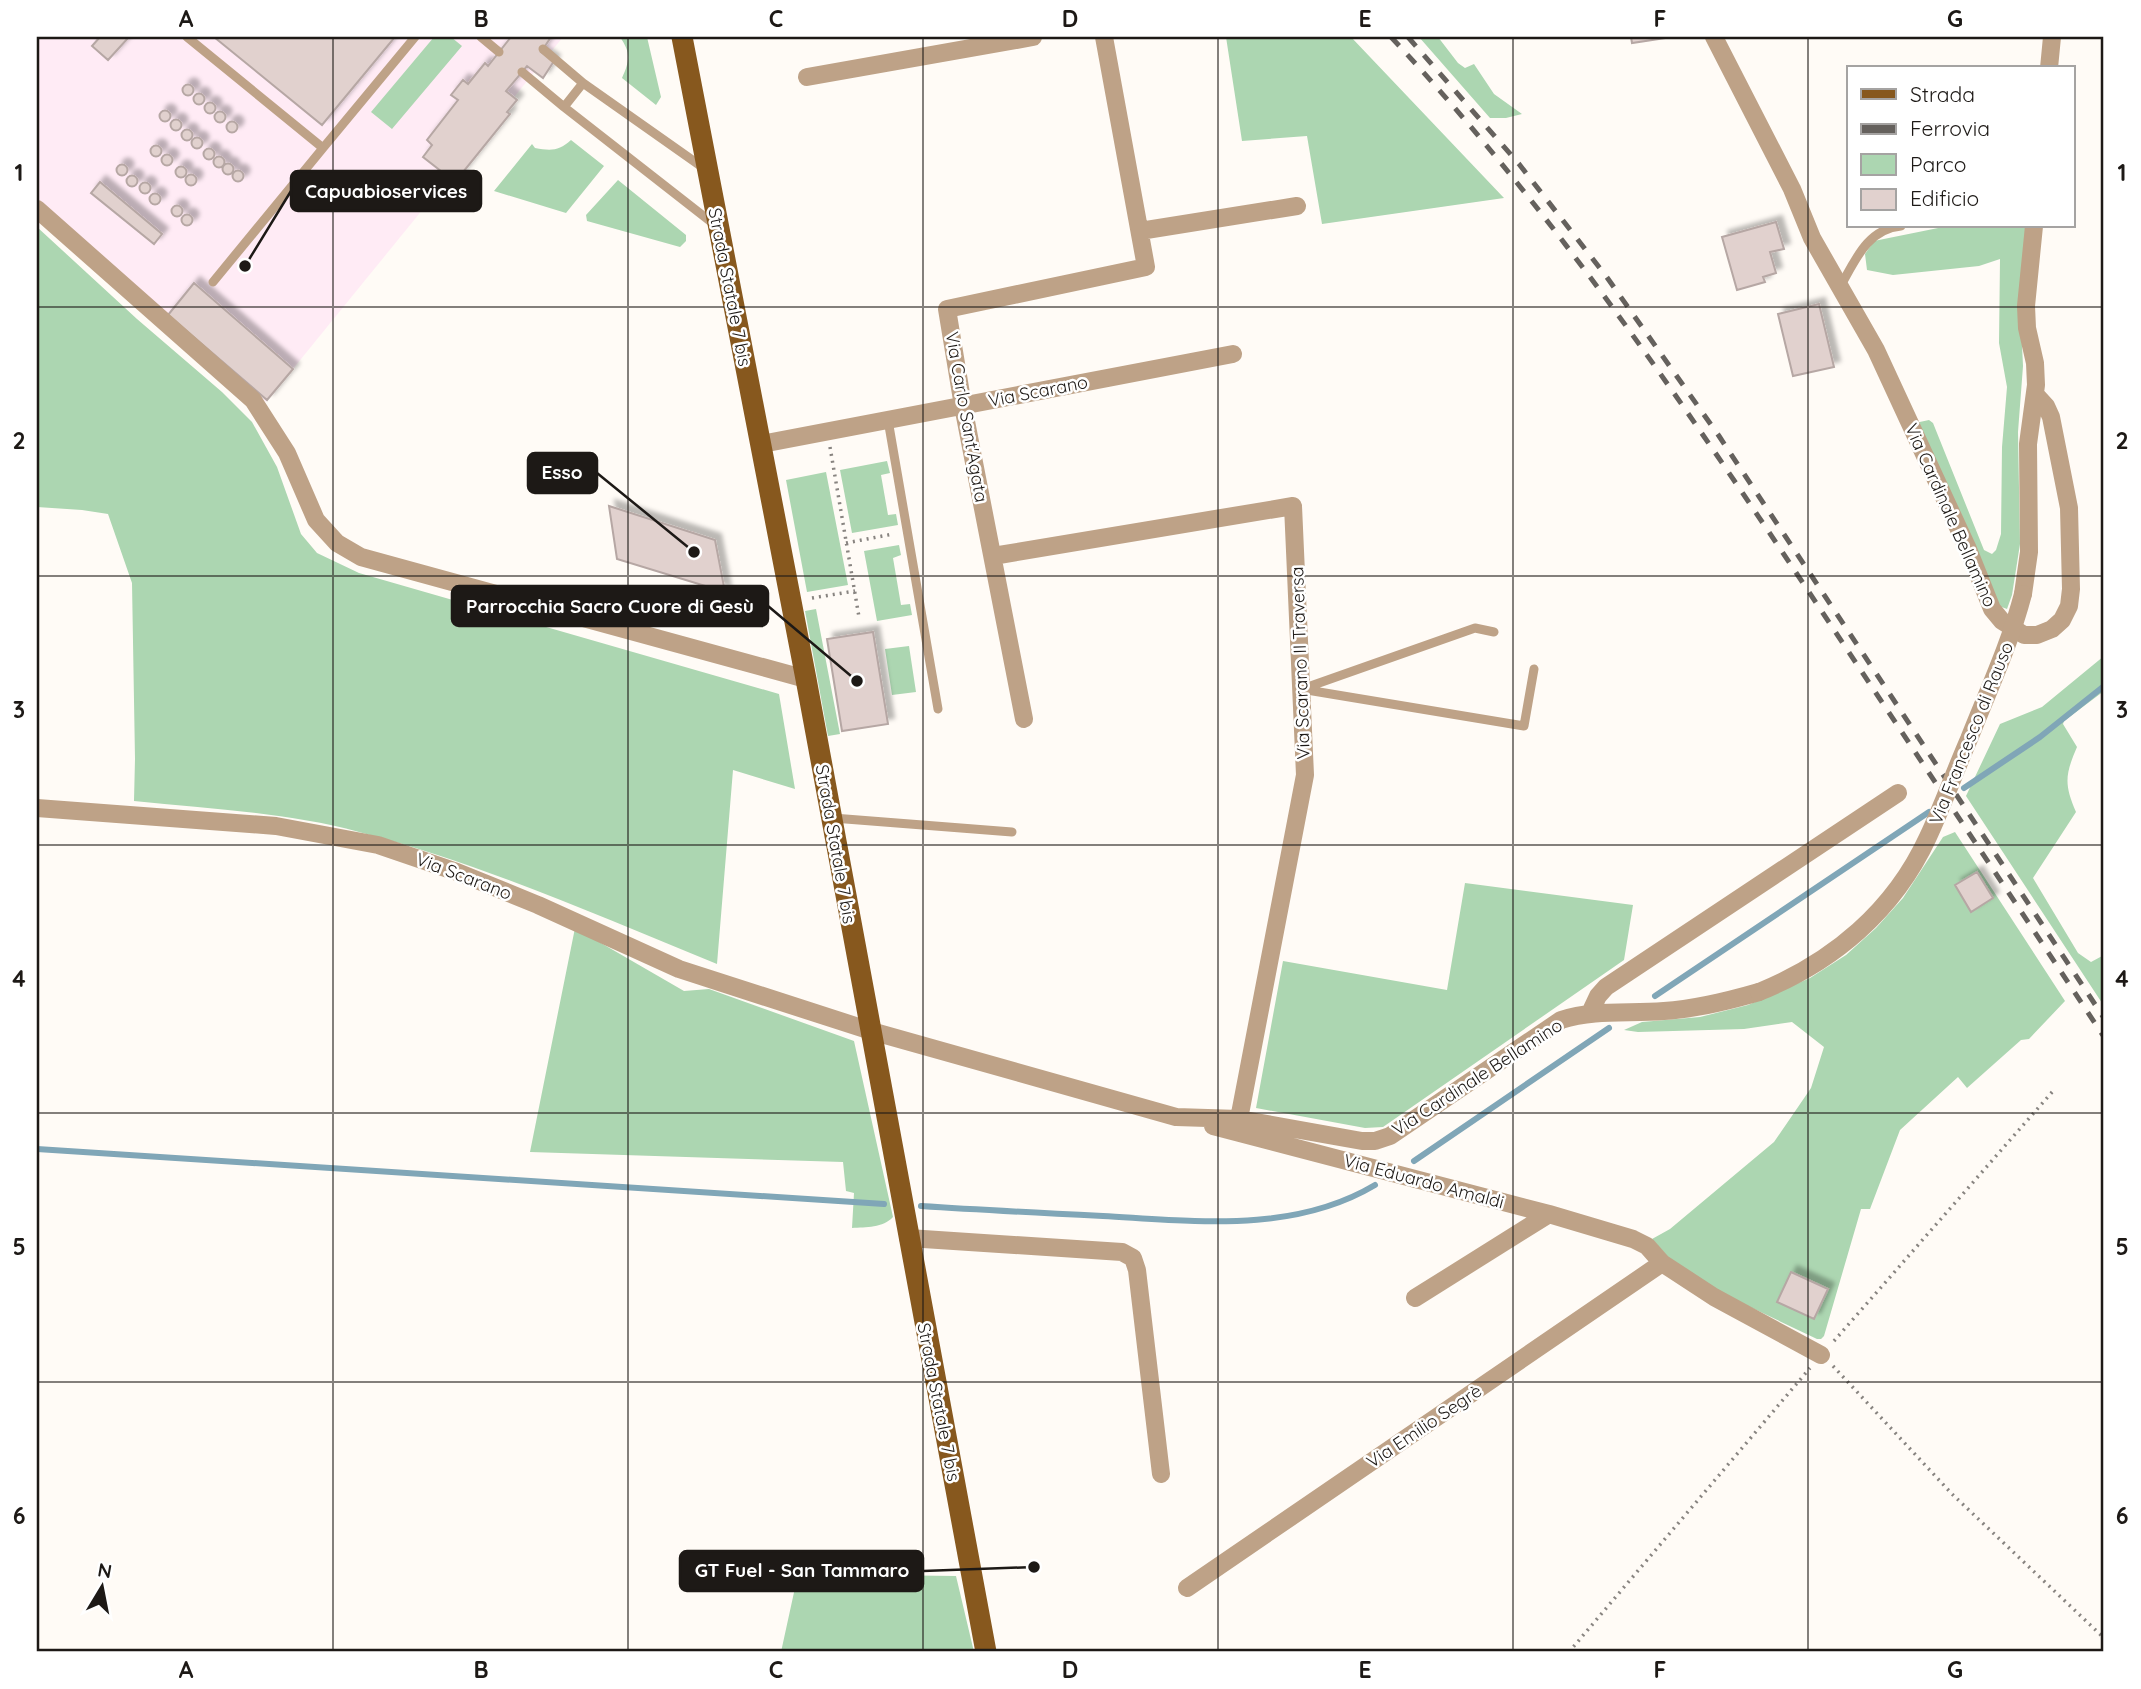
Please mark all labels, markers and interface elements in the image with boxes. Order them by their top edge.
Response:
text: A [179,4,194,33]
text: B [473,4,489,33]
text: C [769,4,783,33]
text: D [1062,4,1078,33]
text: E [1358,4,1372,33]
text: F [1654,4,1666,33]
text: G [1947,4,1963,33]
legend [1847,66,2074,228]
text: Strada [1910,81,1975,107]
text: Ferrovia [1910,115,1990,141]
text: Parco [1910,151,1966,177]
text: 1 [15,158,23,187]
text: 1 [2118,158,2126,187]
callout: Capuabioservices [291,171,481,211]
text: Capuabioservices [305,179,467,203]
text: Edificio [1910,185,1979,211]
street label: Strada Statale 7 bis [703,206,757,368]
street label: Via Carlo Sant'Agata [941,330,993,504]
street label: Via Scarano [986,370,1090,412]
street label: Via Cardinale Bellamino [1900,420,2002,610]
text: 2 [12,426,26,455]
text: 2 [2115,426,2129,455]
callout: Esso [528,453,597,493]
text: Esso [541,460,583,484]
street label: Via Scarano II Traversa [1285,566,1315,760]
callout: Parrocchia Sacro Cuore di Gesù [452,586,768,626]
text: Parrocchia Sacro Cuore di Gesù [466,594,754,618]
street label: Via Francesco di Rauso [1924,638,2018,828]
text: 3 [13,695,25,724]
text: 3 [2116,695,2128,724]
street label: Strada Statale 7 bis [811,763,861,925]
street label: Via Scarano [413,847,515,905]
text: 4 [12,964,26,993]
text: 4 [2115,964,2129,993]
street label: Via Cardinale Bellamino [1387,1013,1567,1141]
street label: Via Eduardo Amaldi [1341,1149,1507,1213]
text: 5 [12,1232,26,1261]
text: 5 [2115,1232,2129,1261]
street label: Strada Statale 7 bis [912,1321,966,1483]
street label: Via Emilio Segrè [1362,1379,1486,1473]
text: 6 [13,1501,25,1530]
text: 6 [2116,1501,2128,1530]
callout: GT Fuel - San Tammaro [680,1551,923,1591]
north arrow [66,1552,136,1622]
text: N [96,1557,114,1583]
text: GT Fuel - San Tammaro [695,1558,909,1582]
text: A [179,1655,194,1684]
text: B [473,1655,489,1684]
text: C [769,1655,783,1684]
text: D [1062,1655,1078,1684]
text: E [1358,1655,1372,1684]
text: F [1654,1655,1666,1684]
text: G [1947,1655,1963,1684]

